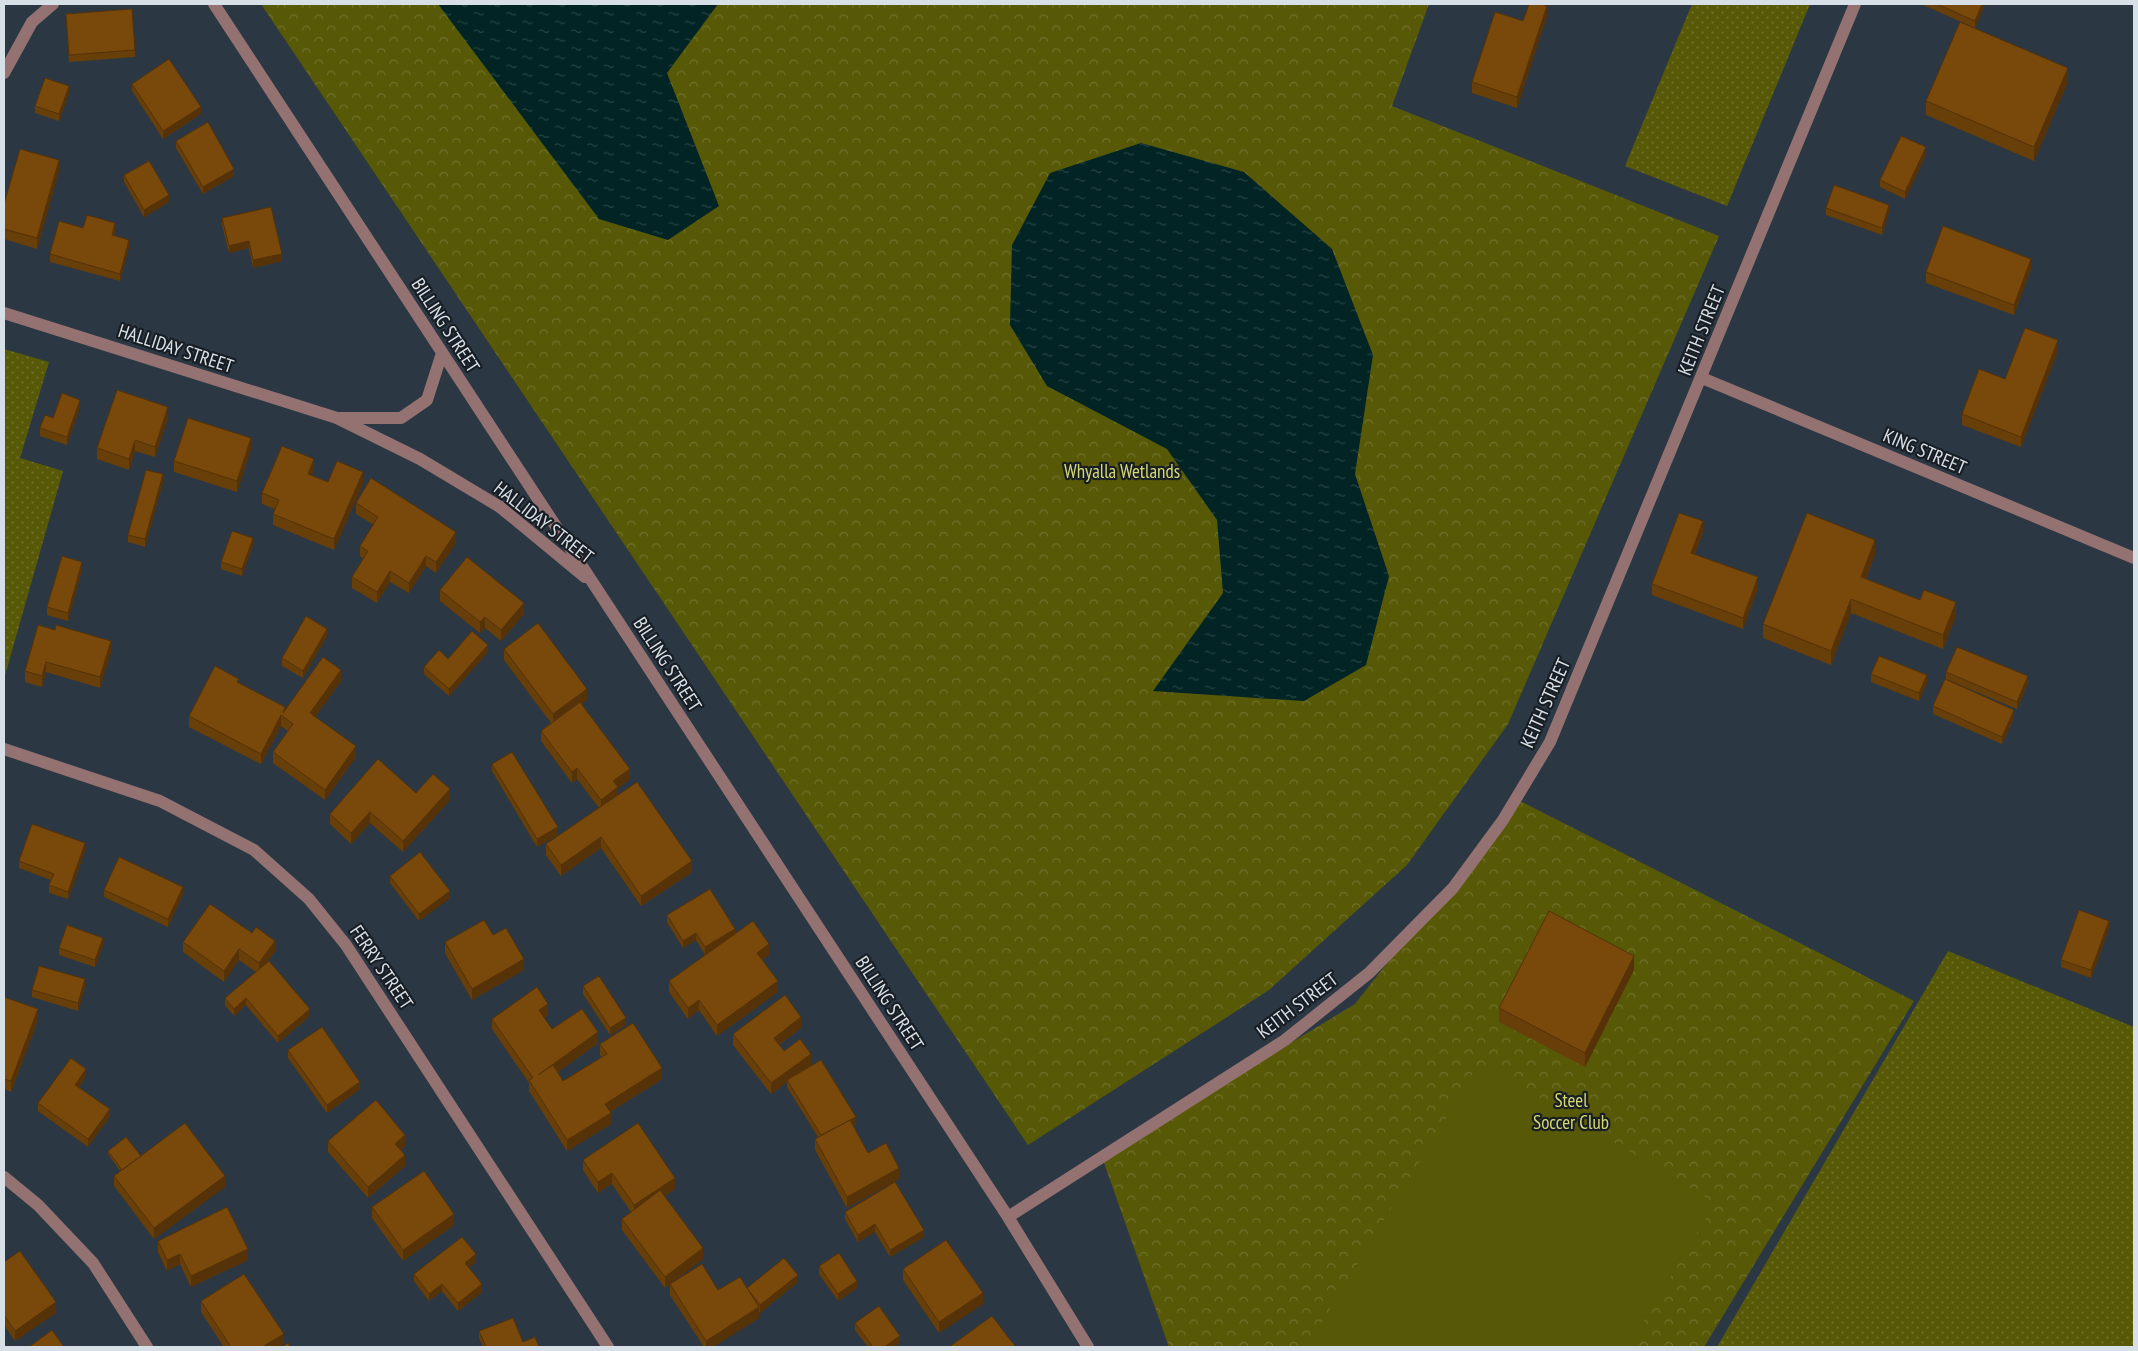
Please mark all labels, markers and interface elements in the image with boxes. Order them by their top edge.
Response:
street label: BILLING STREET [407,273,486,377]
street label: KEITH STREET [1672,281,1730,379]
street label: HALLIDAY STREET [115,318,237,378]
street label: KING STREET [1880,423,1971,479]
park label: Whyalla Wetlands [1064,459,1180,483]
street label: HALLIDAY STREET [489,476,599,569]
street label: BILLING STREET [629,612,708,716]
street label: KEITH STREET [1515,654,1576,751]
street label: FERRY STREET [345,920,419,1014]
street label: BILLING STREET [851,951,930,1055]
street label: KEITH STREET [1252,966,1343,1043]
park label: Steel Soccer Club [1533,1088,1609,1134]

